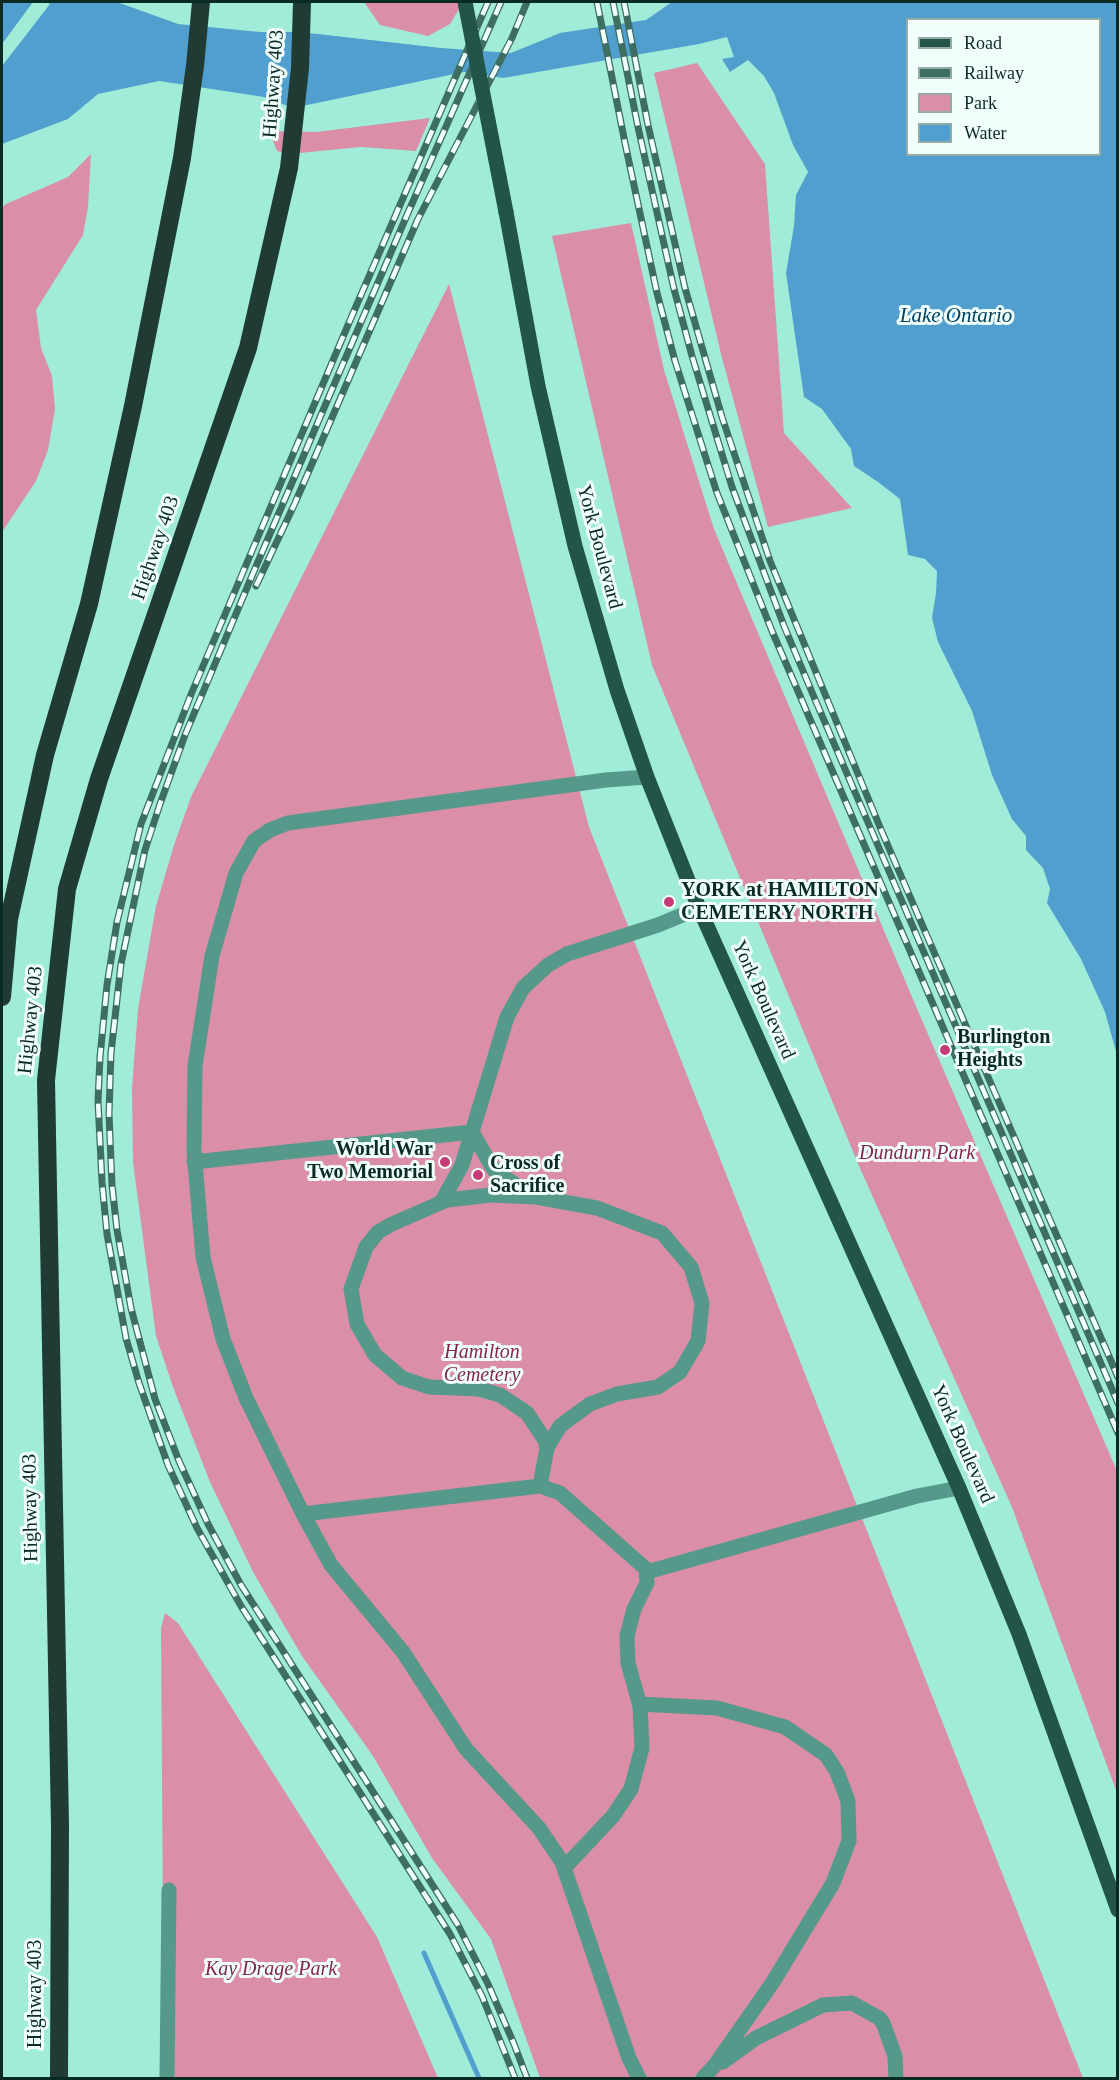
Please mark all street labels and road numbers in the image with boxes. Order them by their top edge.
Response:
street label: Highway 403 [258,29,290,139]
street label: York Boulevard [571,482,627,612]
street label: Highway 403 [127,493,185,603]
street label: York Boulevard [726,937,800,1063]
street label: Highway 403 [13,965,49,1075]
street label: York Boulevard [925,1381,999,1507]
street label: Highway 403 [18,1454,44,1562]
street label: Highway 403 [24,1940,48,2048]

